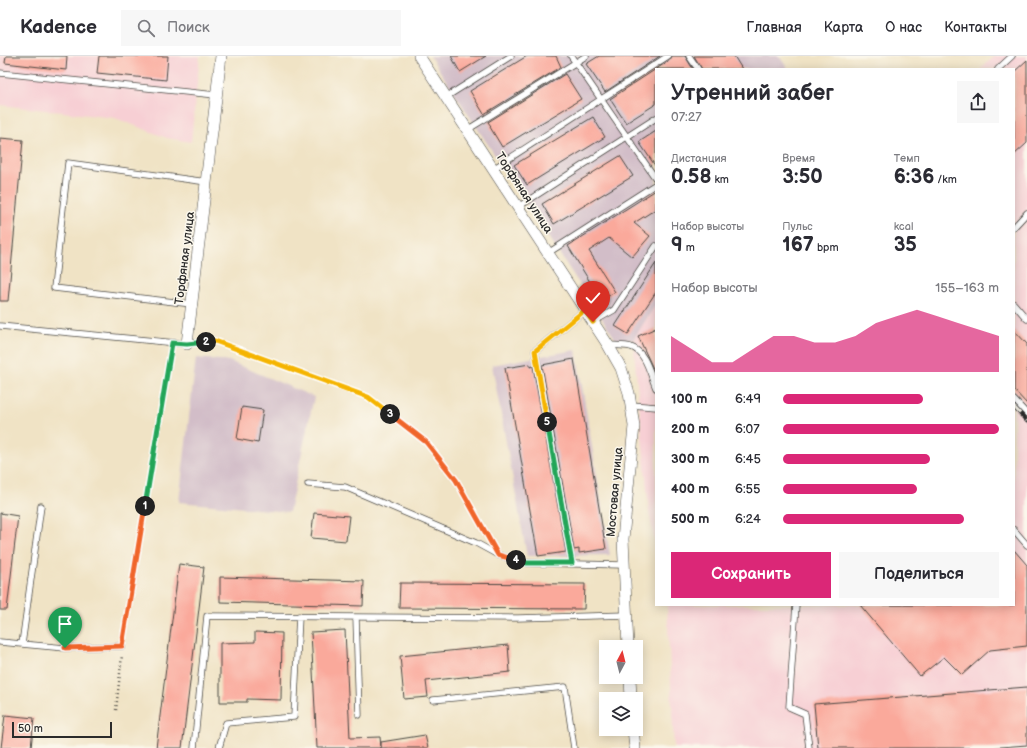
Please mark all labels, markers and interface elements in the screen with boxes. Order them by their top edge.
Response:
search box [121,10,401,46]
text: Kadence [20,16,97,39]
icon: search [135,17,157,39]
text: Поиск [167,18,210,37]
text: Главная [747,19,802,36]
text: Карта [824,19,863,36]
text: О нас [885,19,922,36]
text: Контакты [944,19,1007,36]
text: Утренний забег [671,80,834,107]
button: share [957,81,999,123]
text: 07:27 [671,109,702,125]
street label: Торфяная улица [492,150,556,236]
text: Дистанция [671,152,727,165]
text: Время [782,152,815,165]
text: Темп [894,152,920,165]
text: 0.58 [671,165,711,189]
text: 3:50 [782,165,823,189]
text: 6:36 [894,165,934,189]
text: km [711,173,729,186]
text: /km [934,173,957,186]
street label: Торфяная улица [172,211,198,305]
text: Набор высоты [671,220,744,233]
text: Пульс [782,220,813,233]
text: kcal [894,220,913,233]
text: 9 [671,233,683,257]
text: 167 [782,233,814,257]
text: 35 [894,233,917,257]
text: m [683,241,695,254]
text: bpm [814,241,839,254]
text: Набор высоты [671,280,758,296]
text: 155–163 m [935,280,999,296]
pin [576,281,610,322]
icon: check [582,287,604,309]
pin: 2 [196,332,216,352]
text: 2 [203,335,209,348]
text: 100 m [671,391,707,407]
text: 6:49 [735,391,761,407]
pin: 3 [380,404,400,424]
text: 3 [387,407,393,420]
pin: 5 [537,412,557,432]
text: 5 [544,415,550,428]
text: 200 m [671,421,709,437]
text: 6:07 [735,421,760,437]
street label: Мостовая улица [604,446,626,538]
text: 300 m [671,451,709,467]
text: 6:45 [735,451,761,467]
text: 400 m [671,481,709,497]
text: 6:55 [735,481,760,497]
pin: 1 [135,496,155,516]
text: 1 [143,499,147,512]
text: 500 m [671,511,709,527]
text: 6:24 [735,511,761,527]
pin: 4 [506,550,526,570]
button: Сохранить [671,552,831,598]
button: Поделиться [839,552,999,598]
text: 4 [513,553,519,566]
pin [48,607,82,648]
icon: arrive [54,613,76,635]
north arrow [599,640,643,684]
map controls [599,640,643,736]
button: layers [599,692,643,736]
scale bar [12,720,112,739]
text: 50 m [18,722,43,735]

